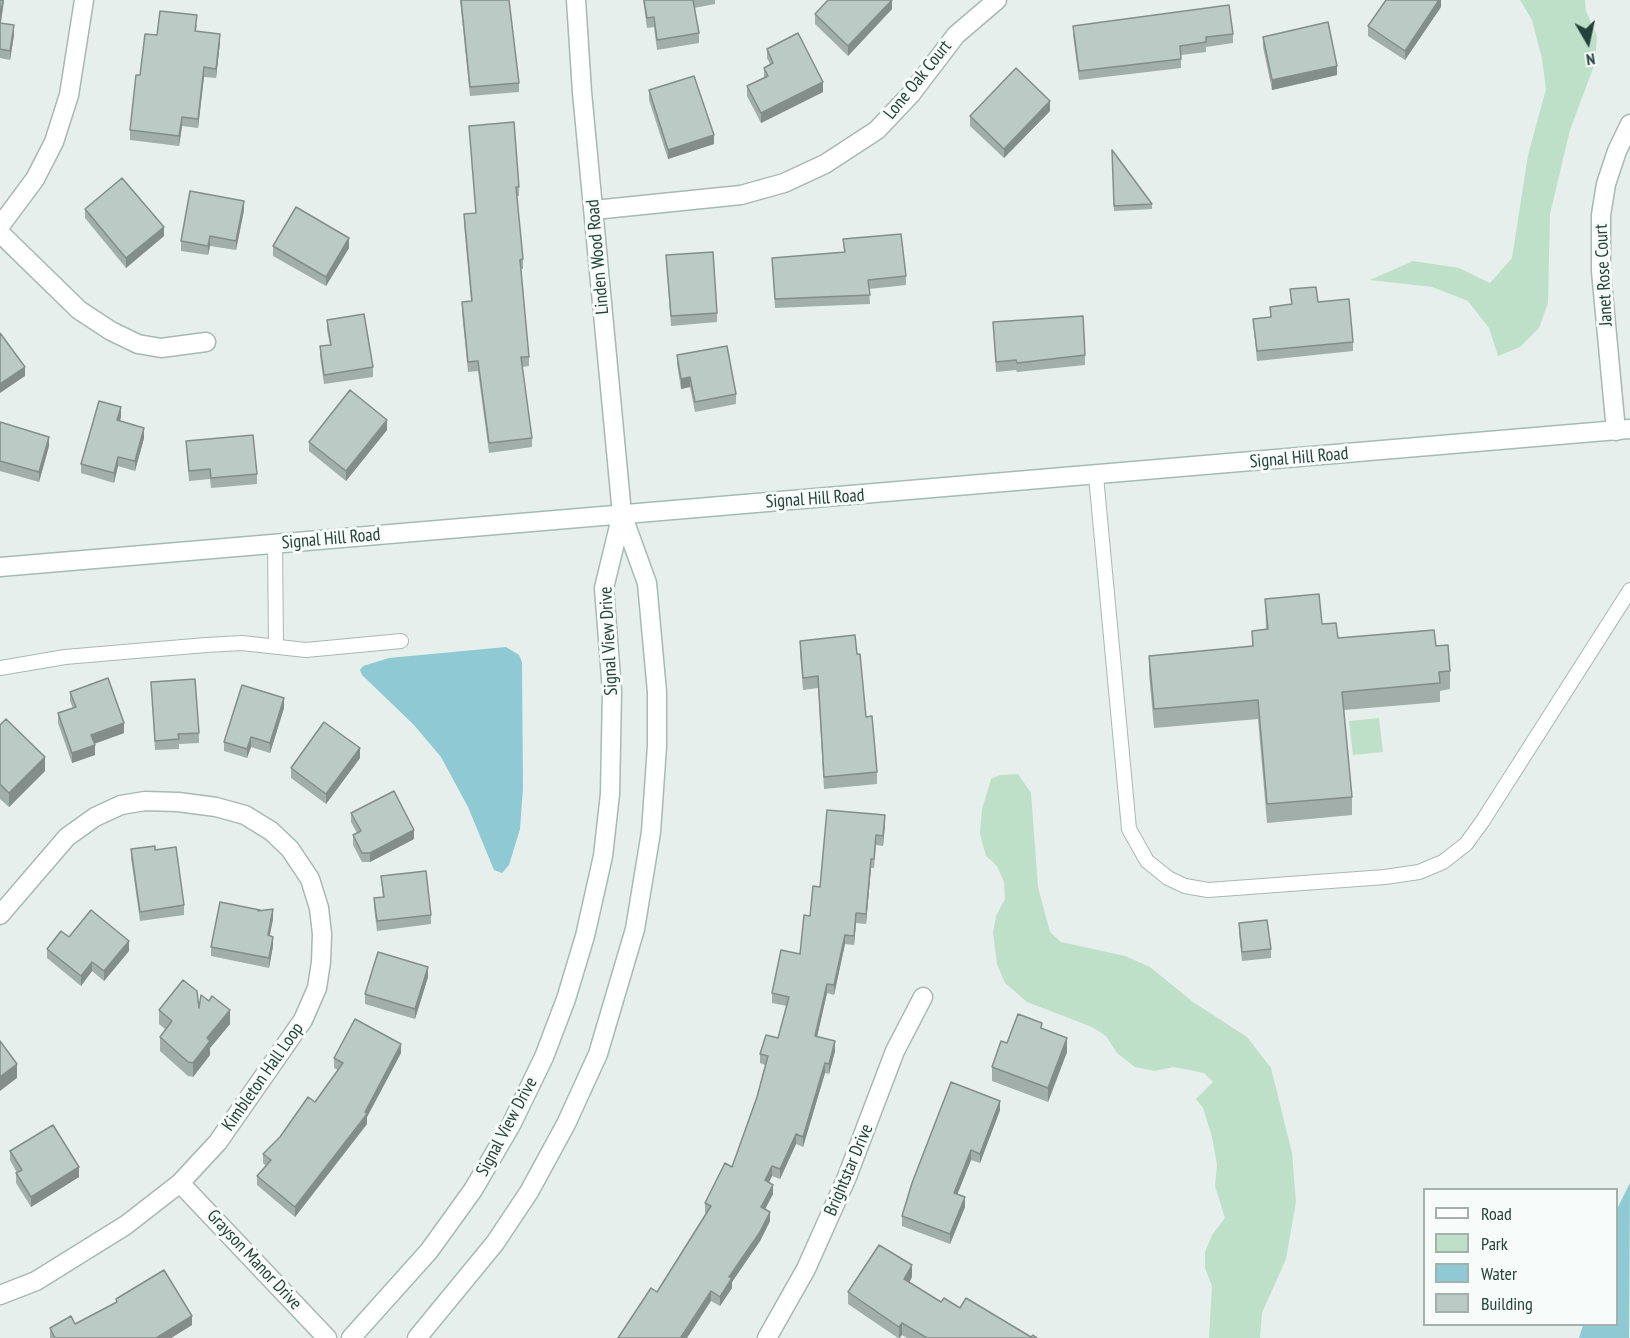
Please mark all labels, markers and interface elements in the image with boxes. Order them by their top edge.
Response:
north arrow [1558,12,1618,72]
street label: Lone Oak Court [880,36,956,124]
text: N [1585,49,1597,70]
street label: Linden Wood Road [582,199,614,315]
street label: Janet Rose Court [1591,223,1617,327]
street label: Signal Hill Road [1249,443,1349,473]
street label: Signal Hill Road [765,485,865,513]
street label: Signal Hill Road [281,524,381,554]
street label: Signal View Drive [595,586,623,696]
street label: Kimbleton Hall Loop [218,1019,308,1135]
street label: Signal View Drive [472,1074,542,1180]
street label: Brightstar Drive [820,1121,878,1219]
legend [1423,1188,1618,1326]
text: Road [1481,1202,1512,1225]
street label: Grayson Manor Drive [202,1205,306,1315]
text: Park [1481,1232,1508,1255]
text: Water [1481,1262,1517,1285]
text: Building [1481,1292,1533,1315]

